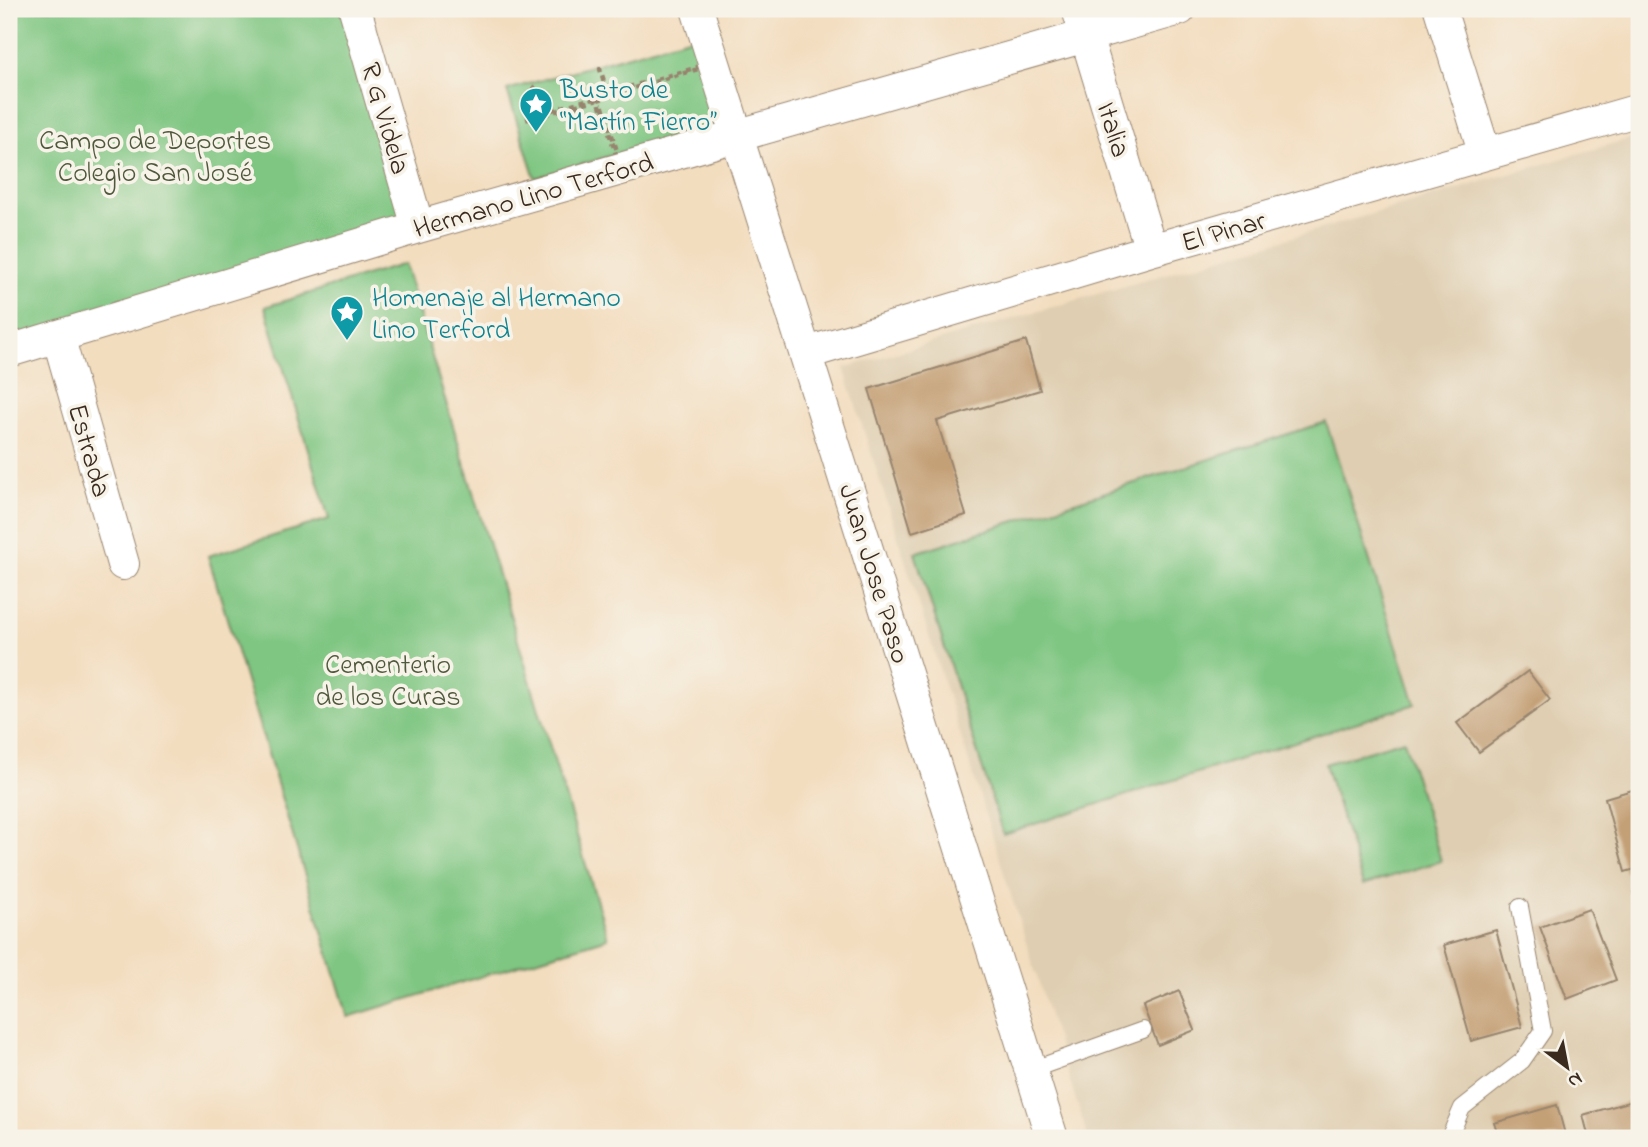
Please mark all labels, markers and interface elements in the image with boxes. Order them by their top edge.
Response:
street label: R G Videla [348,58,419,180]
place label: Busto de “Martín Fierro” [559,71,717,144]
place icon: Busto de “Martín Fierro” [517,85,555,134]
street label: Italia [1084,97,1139,163]
park label: Campo de Deportes Colegio San José [39,122,271,195]
street label: Hermano Lino Terford [409,143,659,251]
street label: El Pinar [1177,202,1271,265]
place label: Homenaje al Hermano Lino Terford [372,279,621,352]
place icon: Homenaje al Hermano Lino Terford [328,293,366,342]
street label: Estrada [55,400,120,502]
street label: Juan Jose Paso [826,479,919,669]
park label: Cementerio de los Curas [315,646,461,719]
north arrow [1532,1032,1602,1102]
text: N [1562,1064,1587,1094]

